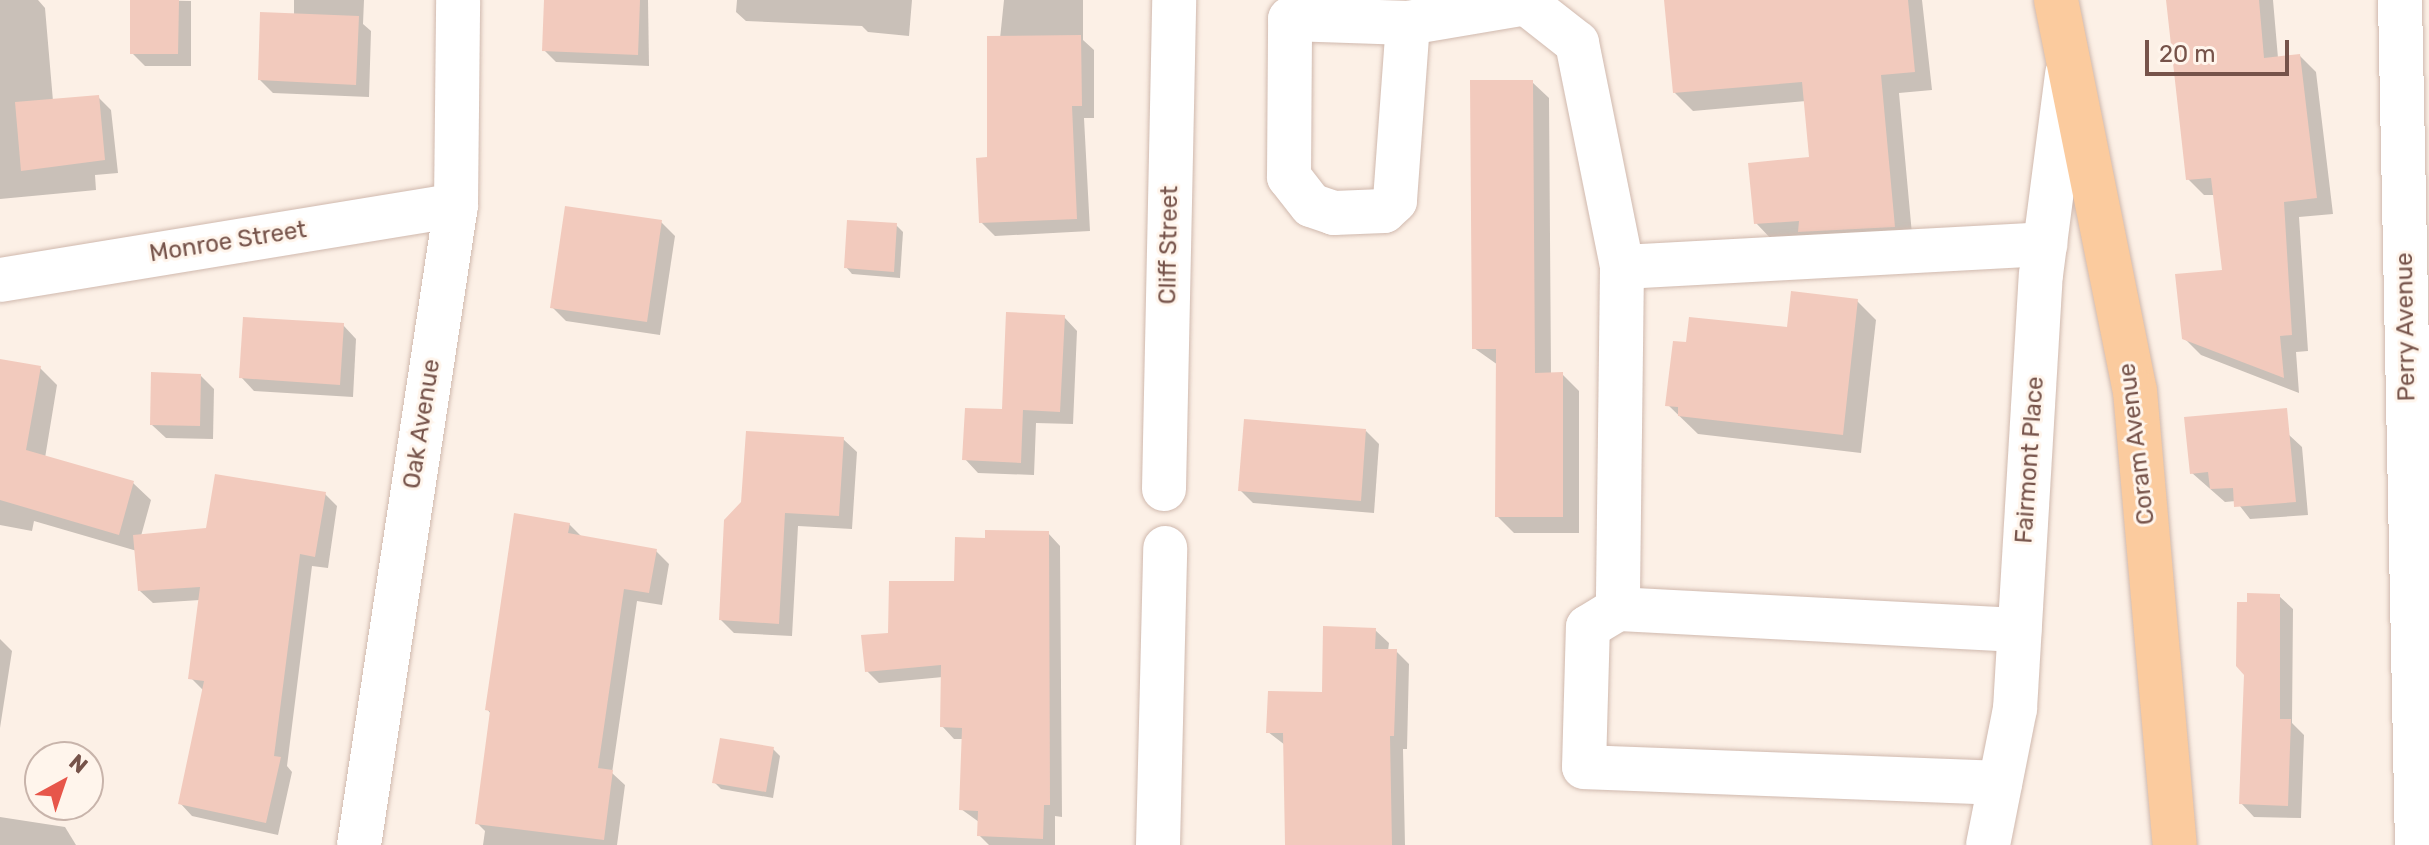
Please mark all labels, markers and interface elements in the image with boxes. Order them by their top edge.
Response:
scale bar [2149,24,2293,74]
text: 20 m [2159,40,2216,68]
street label: Cliff Street [1154,185,1184,305]
street label: Monroe Street [147,215,309,269]
street label: Perry Avenue [2390,252,2422,402]
street label: Oak Avenue [397,357,447,491]
street label: Coram Avenue [2113,361,2161,527]
street label: Fairmont Place [2010,375,2050,545]
north arrow [24,741,104,821]
text: N [64,748,93,779]

